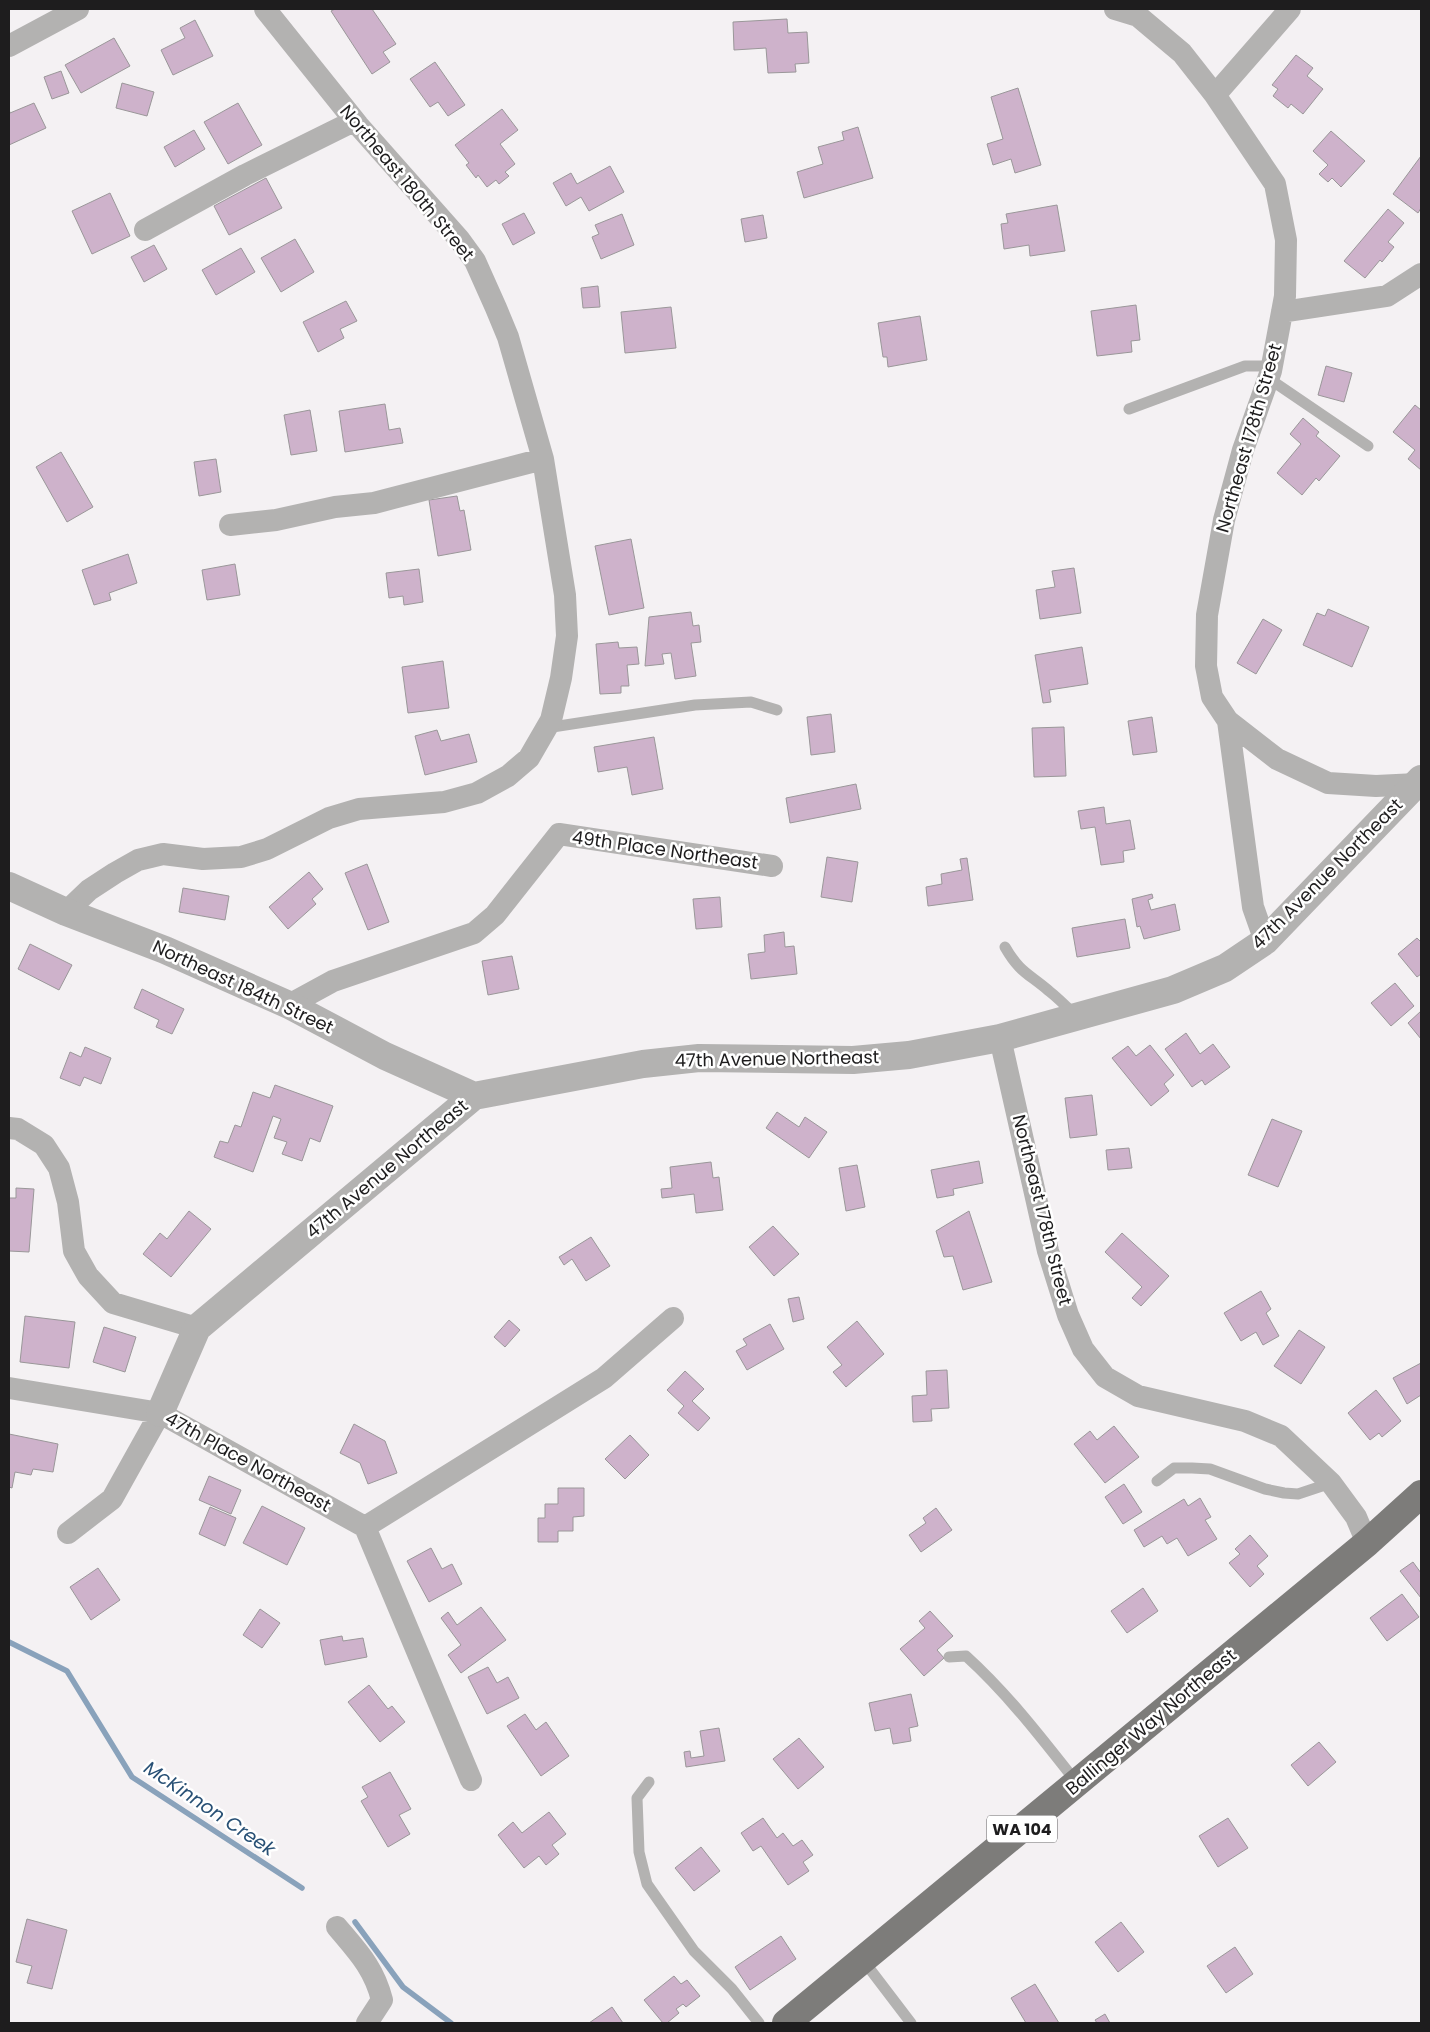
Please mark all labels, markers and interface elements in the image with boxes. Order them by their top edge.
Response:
street label: Northeast 180th Street [334,99,480,266]
street label: Northeast 178th Street [1210,340,1287,535]
street label: 47th Avenue Northeast [1245,792,1408,955]
street label: 49th Place Northeast [570,824,760,875]
street label: Northeast 184th Street [149,934,338,1040]
street label: 47th Avenue Northeast [674,1044,880,1073]
street label: 47th Avenue Northeast [300,1093,473,1244]
street label: Northeast 178th Street [1007,1112,1078,1308]
street label: 47th Place Northeast [161,1405,336,1518]
street label: Ballinger Way Northeast [1060,1643,1241,1801]
water label: McKinnon Creek [139,1754,282,1863]
road number: WA 104 [987,1816,1057,1842]

